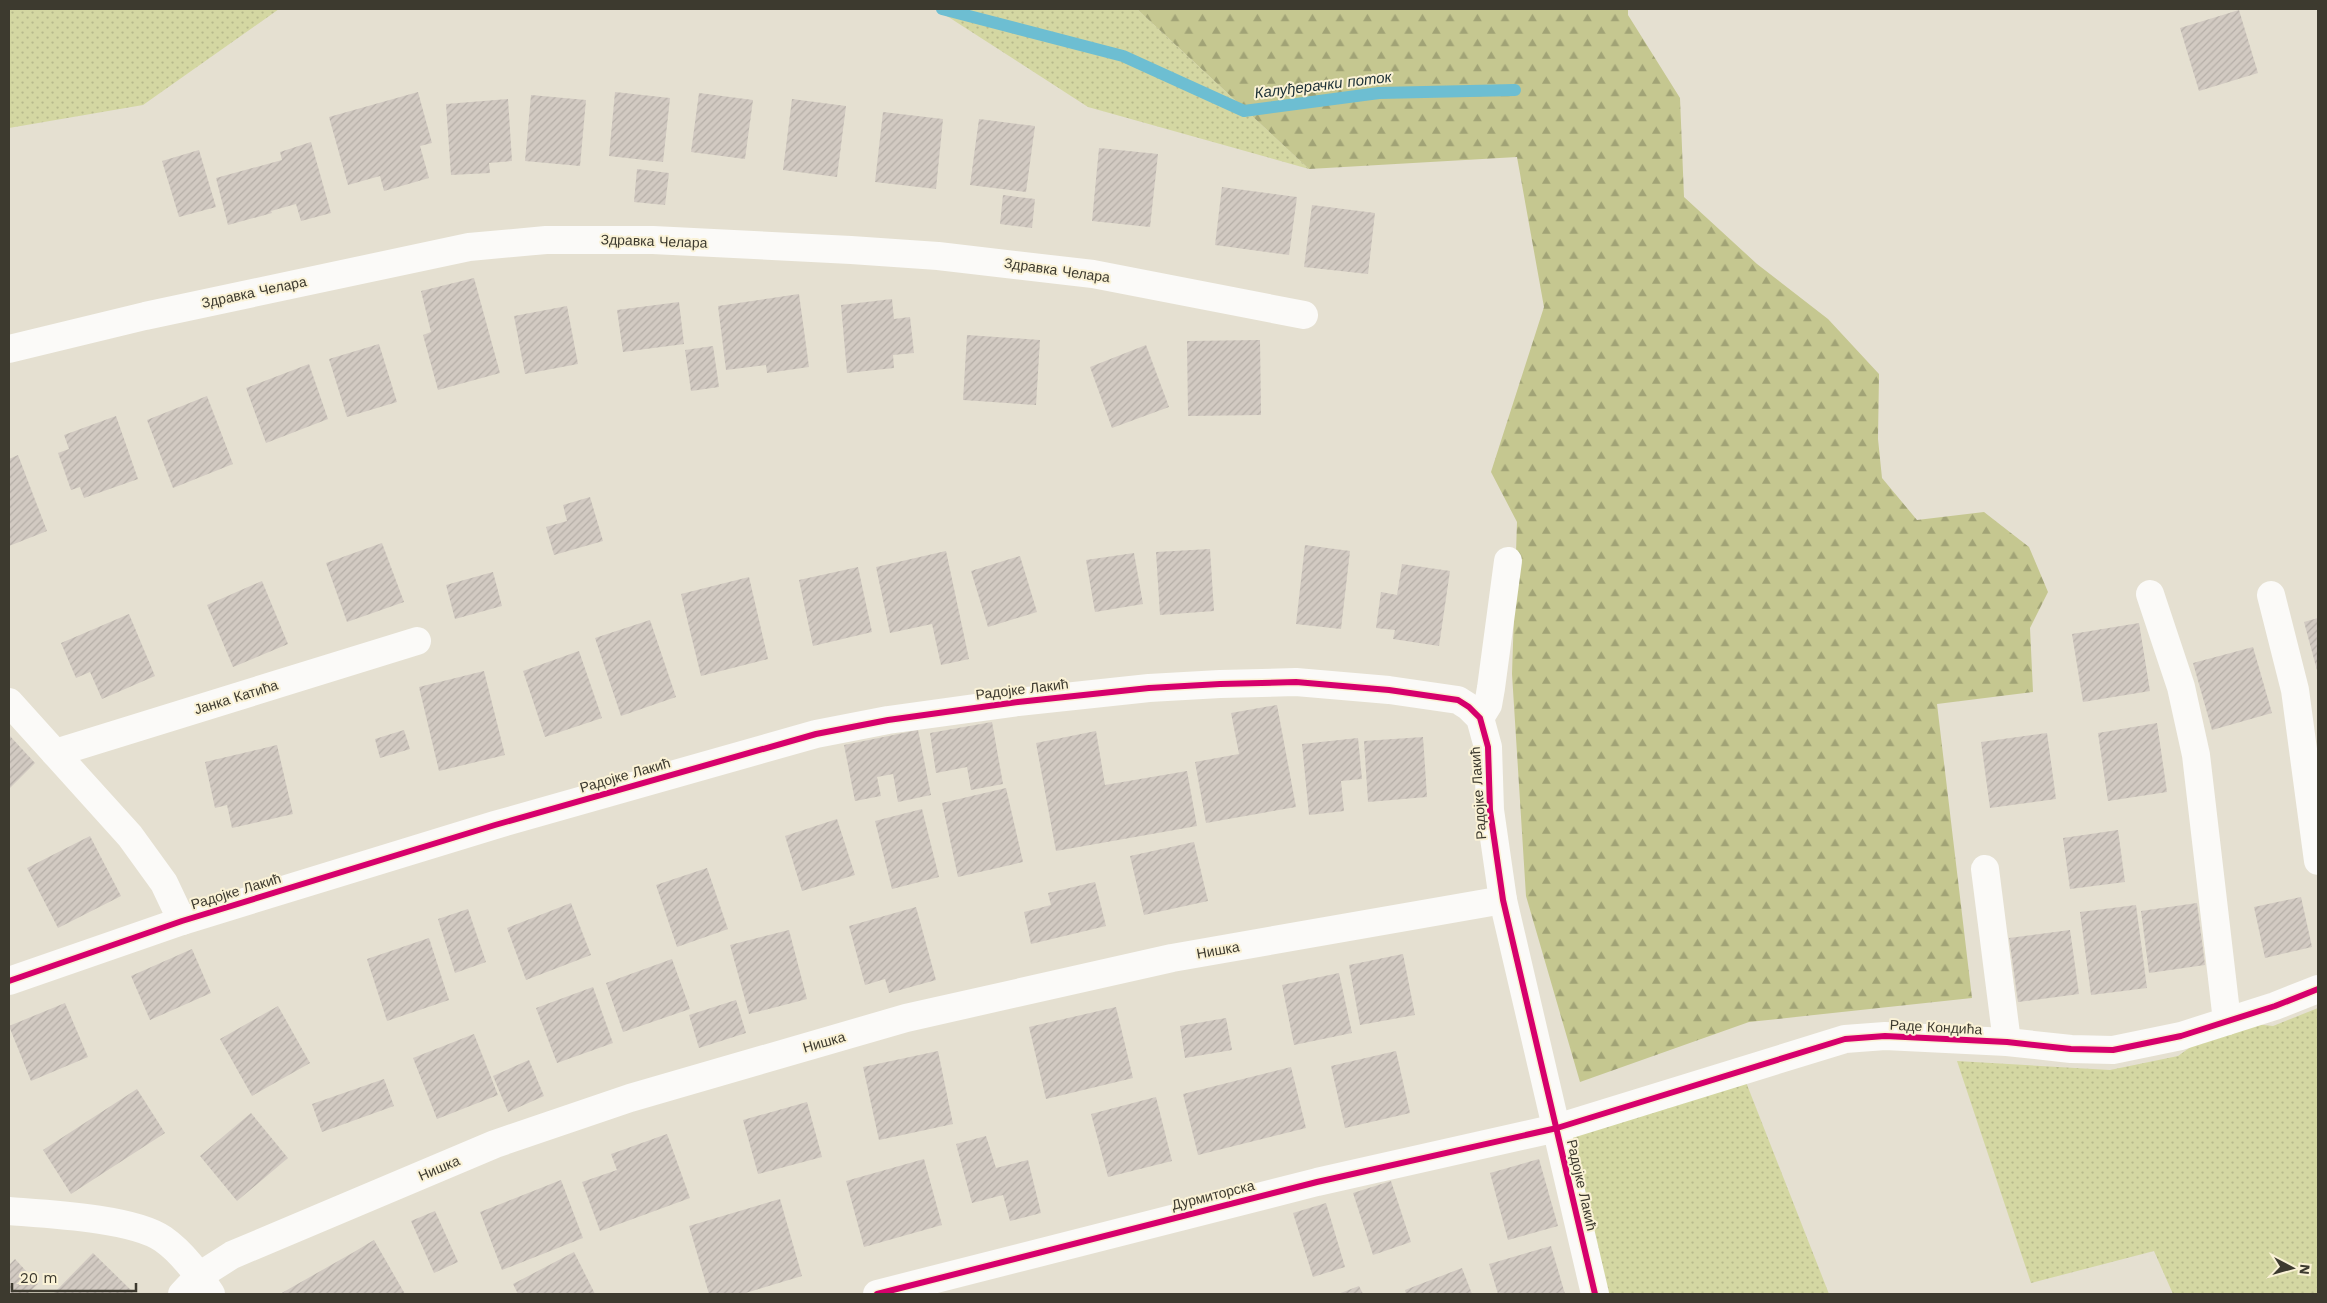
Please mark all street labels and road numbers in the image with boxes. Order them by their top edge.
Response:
street label: Здравка Челара [600,231,708,251]
street label: Здравка Челара [1003,255,1111,285]
street label: Здравка Челара [200,273,308,311]
street label: Радојке Лакић [975,675,1069,703]
street label: Јанка Катића [192,677,280,717]
street label: Радојке Лакић [1467,746,1489,840]
street label: Радојке Лакић [578,754,672,796]
street label: Радојке Лакић [189,870,283,912]
street label: Нишка [1195,938,1241,962]
street label: Раде Кондића [1889,1017,1983,1037]
street label: Нишка [801,1028,847,1056]
street label: Радојке Лакић [1564,1138,1600,1232]
street label: Нишка [416,1152,462,1184]
street label: Дурмиторска [1170,1177,1256,1213]

